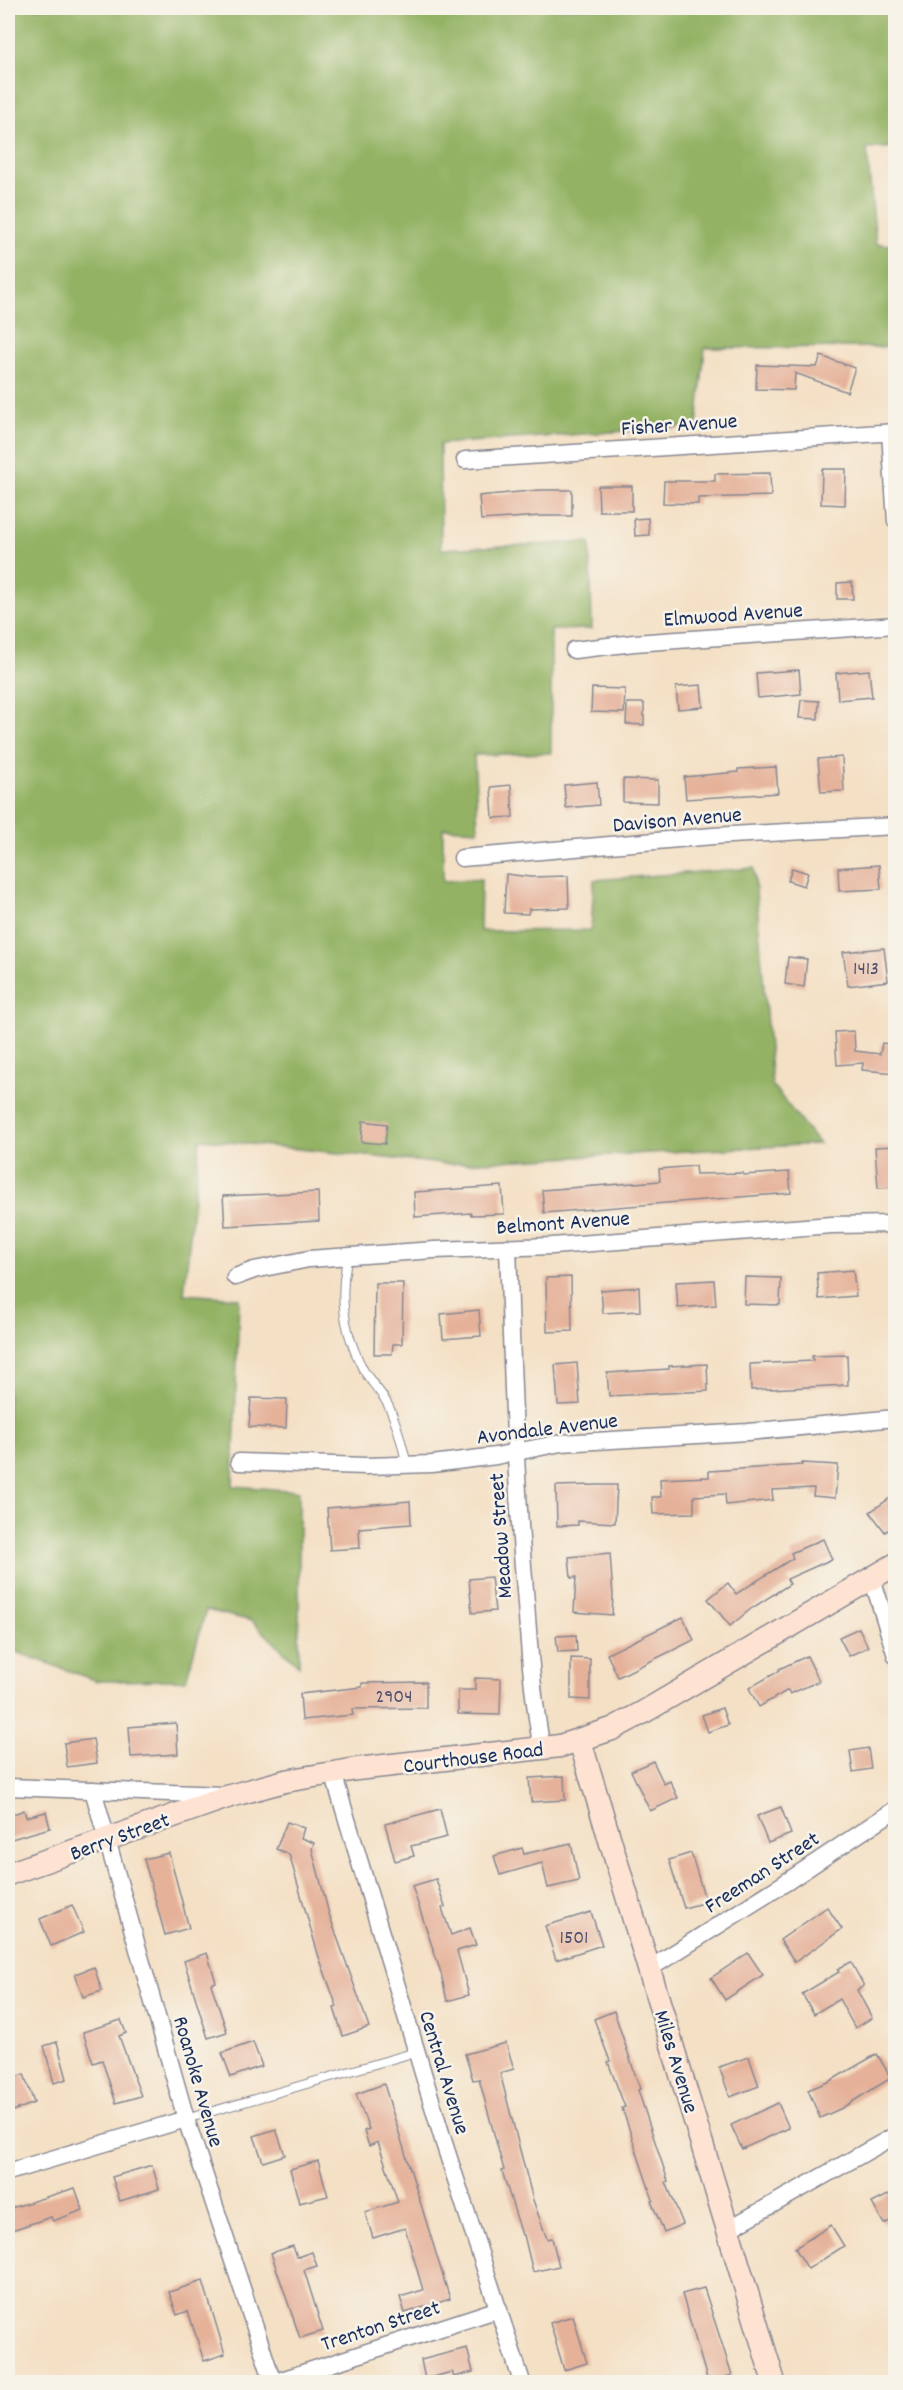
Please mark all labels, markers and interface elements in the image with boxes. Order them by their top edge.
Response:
street label: Fisher Avenue [620,407,738,446]
street label: Elmwood Avenue [663,596,804,637]
street label: Davison Avenue [612,800,743,843]
house number: 1413 [853,956,879,984]
street label: Belmont Avenue [495,1204,631,1245]
street label: Avondale Avenue [475,1406,620,1455]
street label: Meadow Street [483,1472,522,1600]
house number: 2904 [375,1684,413,1712]
street label: Courthouse Road [402,1736,545,1783]
street label: Berry Street [66,1806,174,1871]
street label: Freeman Street [699,1825,826,1923]
house number: 1501 [560,1925,588,1953]
street label: Central Avenue [409,2007,476,2139]
street label: Miles Avenue [644,2007,705,2117]
street label: Roanoke Avenue [163,2013,230,2151]
street label: Trenton Street [318,2294,445,2361]

